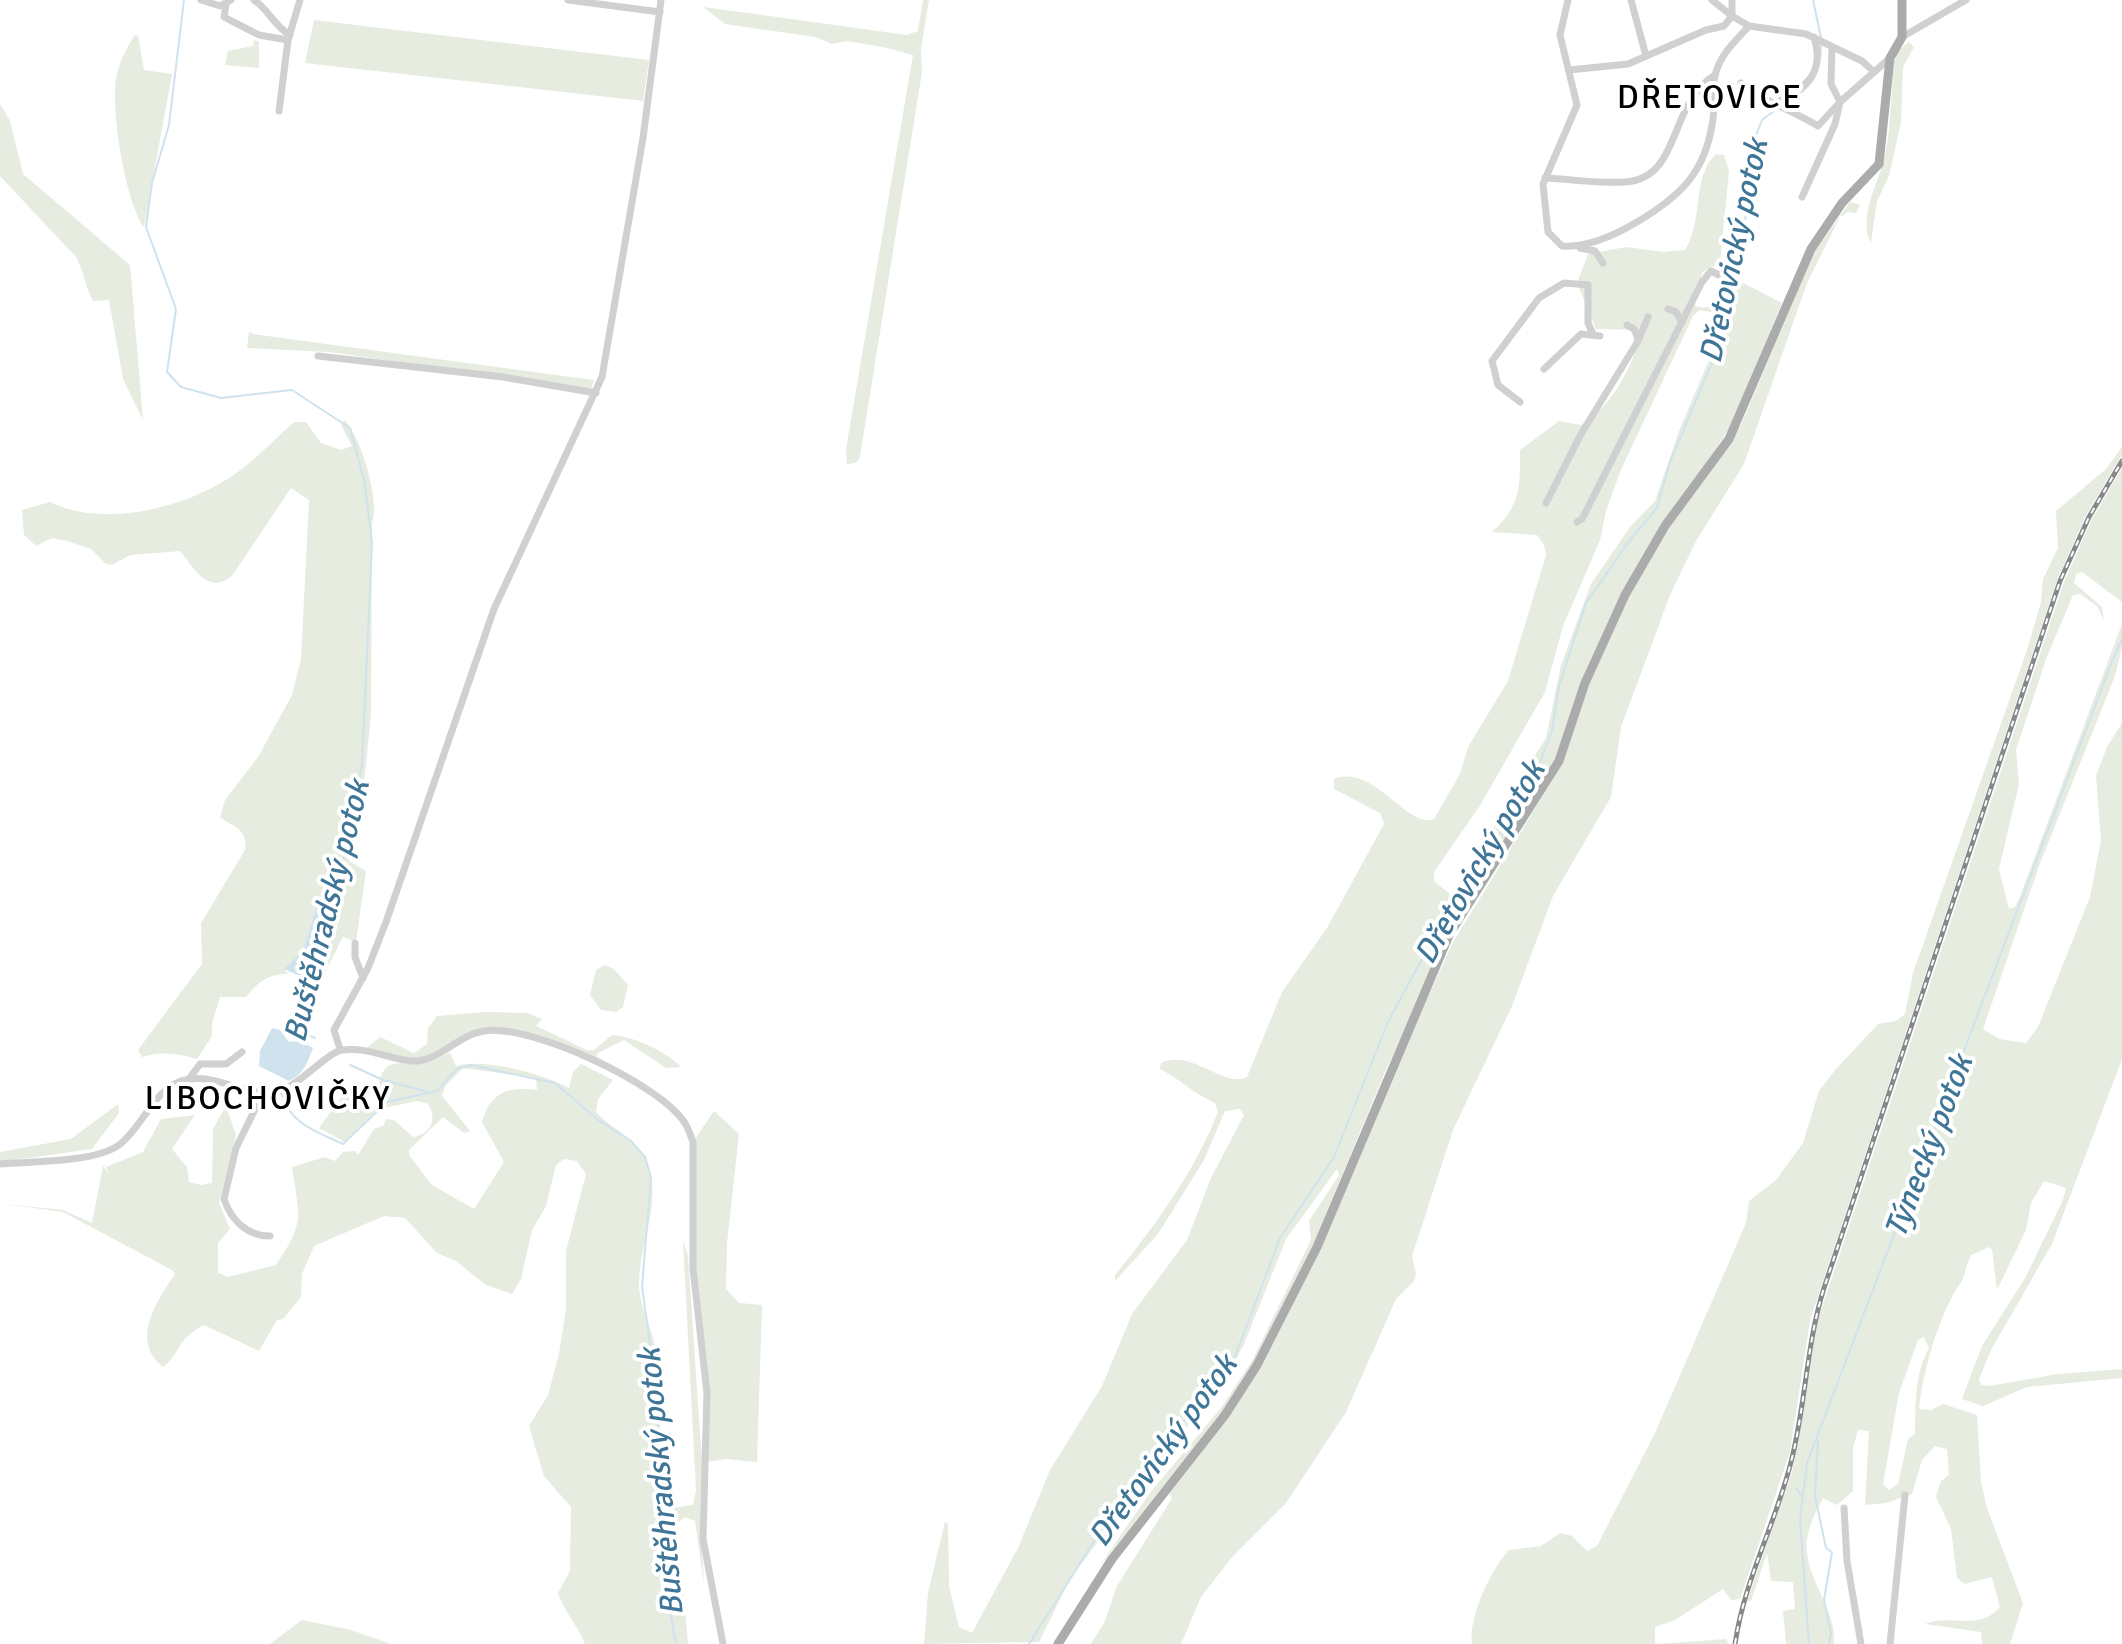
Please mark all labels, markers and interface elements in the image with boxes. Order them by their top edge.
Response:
district label: DŘETOVICE [1617,76,1803,118]
water label: Dřetovický potok [1691,133,1777,367]
water label: Dřetovický potok [1406,751,1555,971]
water label: Buštěhradský potok [275,773,379,1046]
water label: Týnecký potok [1876,1047,1982,1243]
district label: LIBOCHOVIČKY [145,1077,391,1119]
water label: Buštěhradský potok [629,1343,692,1618]
water label: Dřetovický potok [1080,1344,1247,1554]

